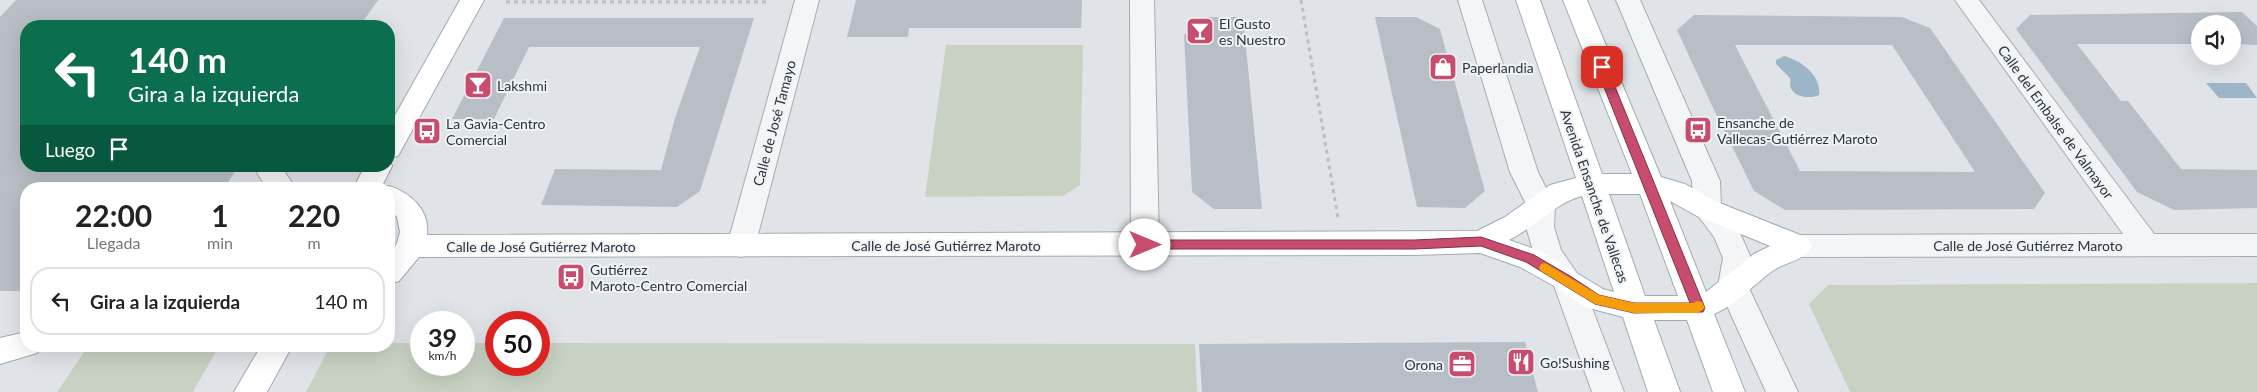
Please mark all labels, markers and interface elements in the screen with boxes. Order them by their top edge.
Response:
place label: El Gusto es Nuestro [1219,15,1286,48]
map controls [2191,15,2241,65]
button: sound [2191,15,2241,65]
bar icon: El Gusto es Nuestro [1185,16,1215,46]
text: 140 m [128,38,227,80]
icon: left [45,40,110,105]
street label: Calle del Embalse de Valmayor [1994,42,2118,202]
pin [1581,46,1623,88]
shop icon: Paperlandia [1428,52,1458,82]
icon: arrive [1588,53,1616,81]
street label: Calle de José Tamayo [749,58,799,188]
place label: Paperlandia [1462,59,1534,76]
bar icon: Lakshmi [463,70,493,100]
place label: Lakshmi [497,77,547,94]
text: Gira a la izquierda [128,80,299,107]
street label: Avenida Ensanche de Vallecas [1557,107,1633,285]
place label: Ensanche de Vallecas-Gutiérrez Maroto [1717,114,1878,147]
place label: La Gavia-Centro Comercial [446,115,546,148]
bus stop icon: Ensanche de Vallecas-Gutiérrez Maroto [1683,115,1713,145]
bus stop icon: La Gavia-Centro Comercial [412,116,442,146]
icon: arrive [105,135,133,163]
text: Luego [45,138,95,161]
text: 22:00 [75,197,152,233]
text: 1 [211,197,229,233]
text: 220 [288,197,340,233]
position arrow [1118,218,1170,270]
text: Llegada [87,233,140,252]
text: min [207,233,233,252]
text: m [307,233,321,252]
street label: Calle de José Gutiérrez Maroto [851,237,1041,254]
street label: Calle de José Gutiérrez Maroto [1933,237,2123,254]
street label: Calle de José Gutiérrez Maroto [446,238,636,255]
place label: Gutiérrez Maroto-Centro Comercial [590,261,747,294]
bus stop icon: Gutiérrez Maroto-Centro Comercial [556,262,586,292]
icon: left [47,287,75,315]
text: Gira a la izquierda [90,290,240,313]
text: 140 m [314,290,368,313]
speed limit sign: 50 [485,311,550,376]
text: 39 [428,322,457,352]
restaurant icon: Go!Sushing [1506,347,1536,377]
text: km/h [428,348,457,363]
office icon: Orona [1447,349,1477,379]
place label: Go!Sushing [1540,354,1609,371]
place label: Orona [1404,356,1443,373]

